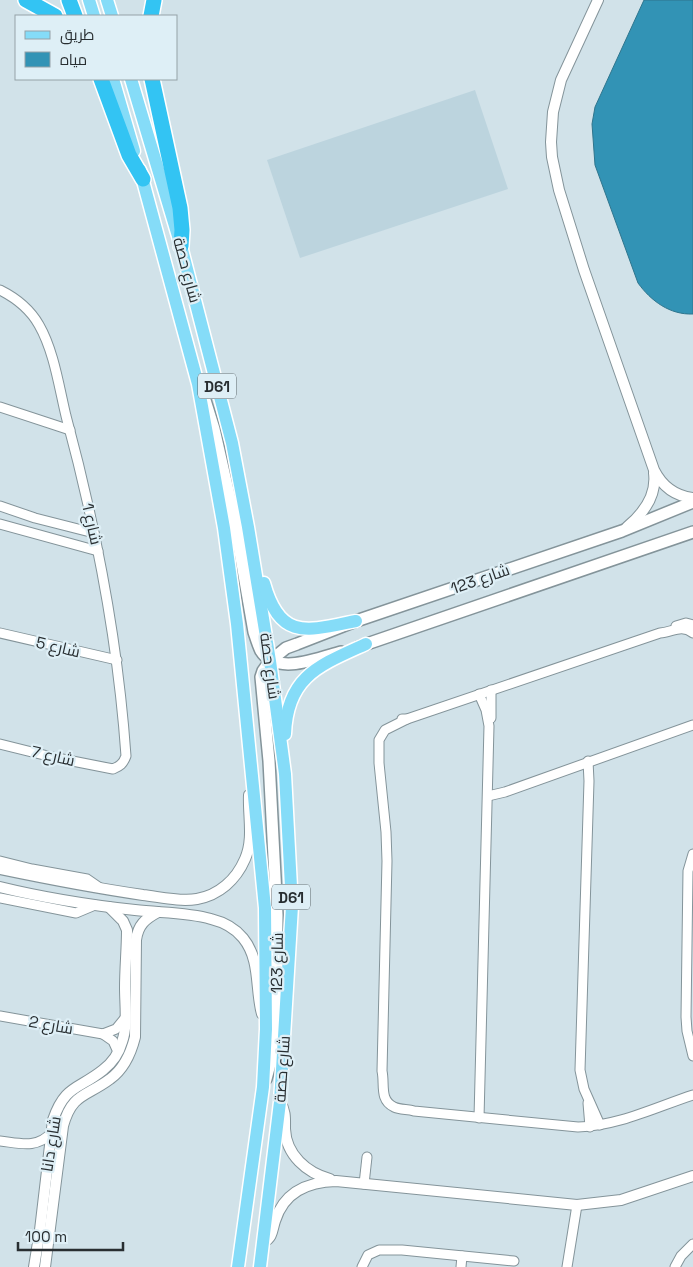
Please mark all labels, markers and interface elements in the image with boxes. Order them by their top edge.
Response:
legend [15,15,178,80]
text: طريق [60,25,94,45]
text: مياه [60,50,87,69]
street label: شارع حصة [167,235,206,305]
road number: D61 [198,374,236,398]
street label: شارع 1 [76,501,107,547]
street label: شارع 123 [448,559,513,600]
street label: شارع حصة [254,631,285,701]
street label: شارع 5 [34,632,82,663]
street label: شارع 7 [29,741,77,772]
road number: D61 [272,884,310,910]
street label: شارع 123 [266,932,289,994]
street label: شارع 2 [27,1011,75,1040]
street label: شارع حصة [269,1035,296,1103]
street label: شارع دانا [36,1115,67,1174]
scale bar [18,1220,122,1252]
text: 100 m [25,1227,67,1246]

